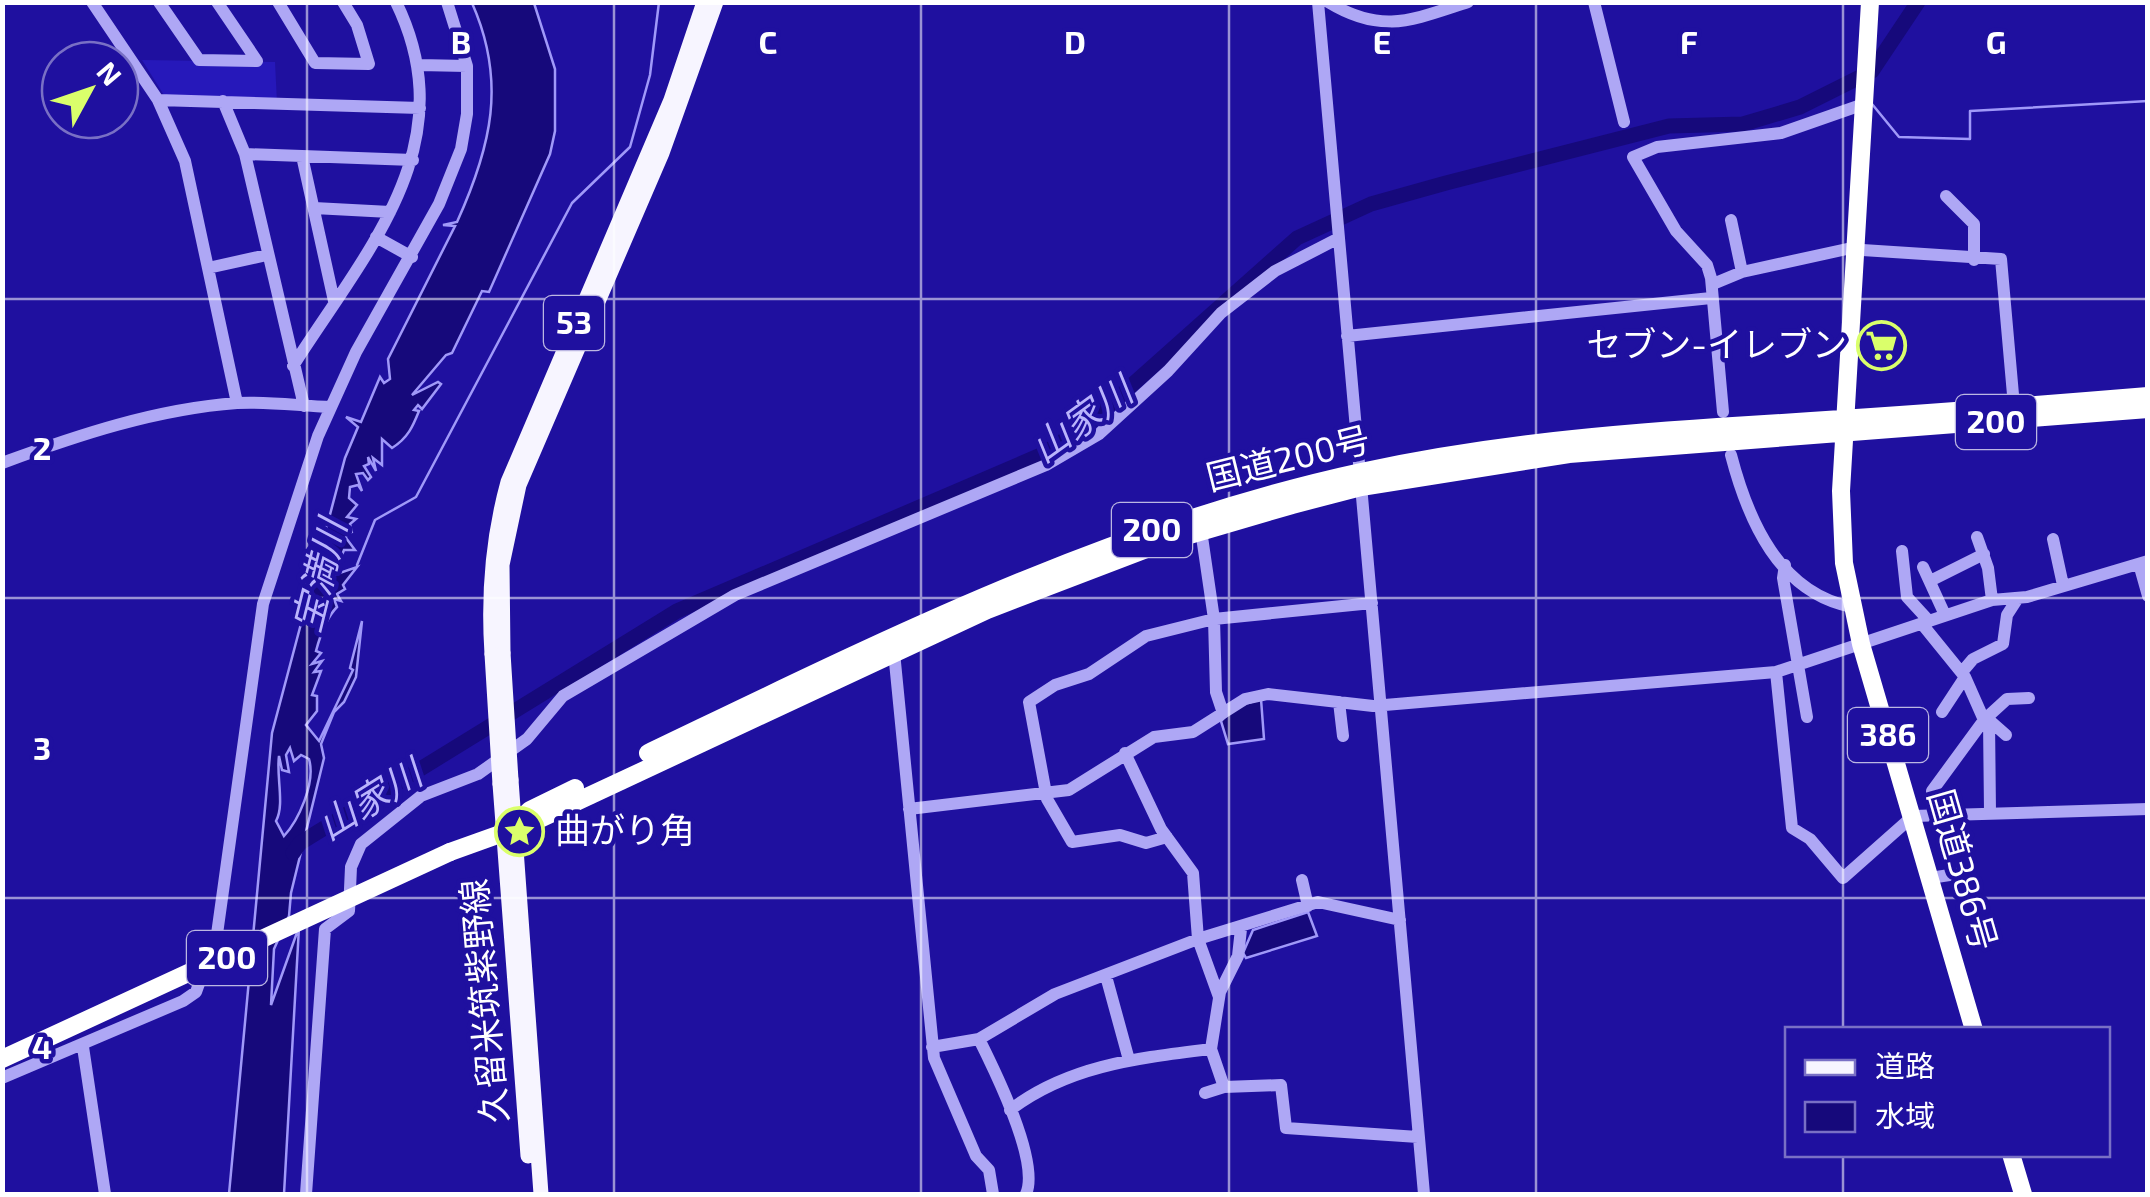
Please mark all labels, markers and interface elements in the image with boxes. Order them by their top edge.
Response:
text: B [451,22,471,60]
text: C [759,22,777,60]
text: D [1064,22,1086,60]
text: E [1373,22,1391,60]
text: F [1680,22,1698,60]
text: G [1986,22,2006,60]
north arrow [40,40,140,140]
text: N [90,55,129,92]
road number: 53 [544,296,604,350]
supermarket icon: セブン-イレブン [1856,319,1908,371]
place label: セブン-イレブン [1586,322,1847,364]
water label: 山家川 [1021,364,1144,470]
road number: 200 [1956,395,2036,449]
street label: 国道200号 [1201,416,1374,498]
text: 2 [33,428,51,466]
road number: 200 [1112,503,1192,557]
water label: 宝満川 [282,511,355,636]
road number: 386 [1848,708,1928,762]
text: 3 [33,728,51,766]
water label: 山家川 [308,746,433,848]
street label: 国道386号 [1921,784,2007,955]
place icon: 曲がり角 [494,805,546,857]
place label: 曲がり角 [555,808,695,850]
street label: 久留米筑紫野線 [451,877,515,1125]
road number: 200 [187,931,267,985]
text: 4 [32,1027,52,1065]
legend [1785,1027,2110,1157]
text: 道路 [1875,1047,1935,1083]
text: 水域 [1875,1097,1935,1133]

